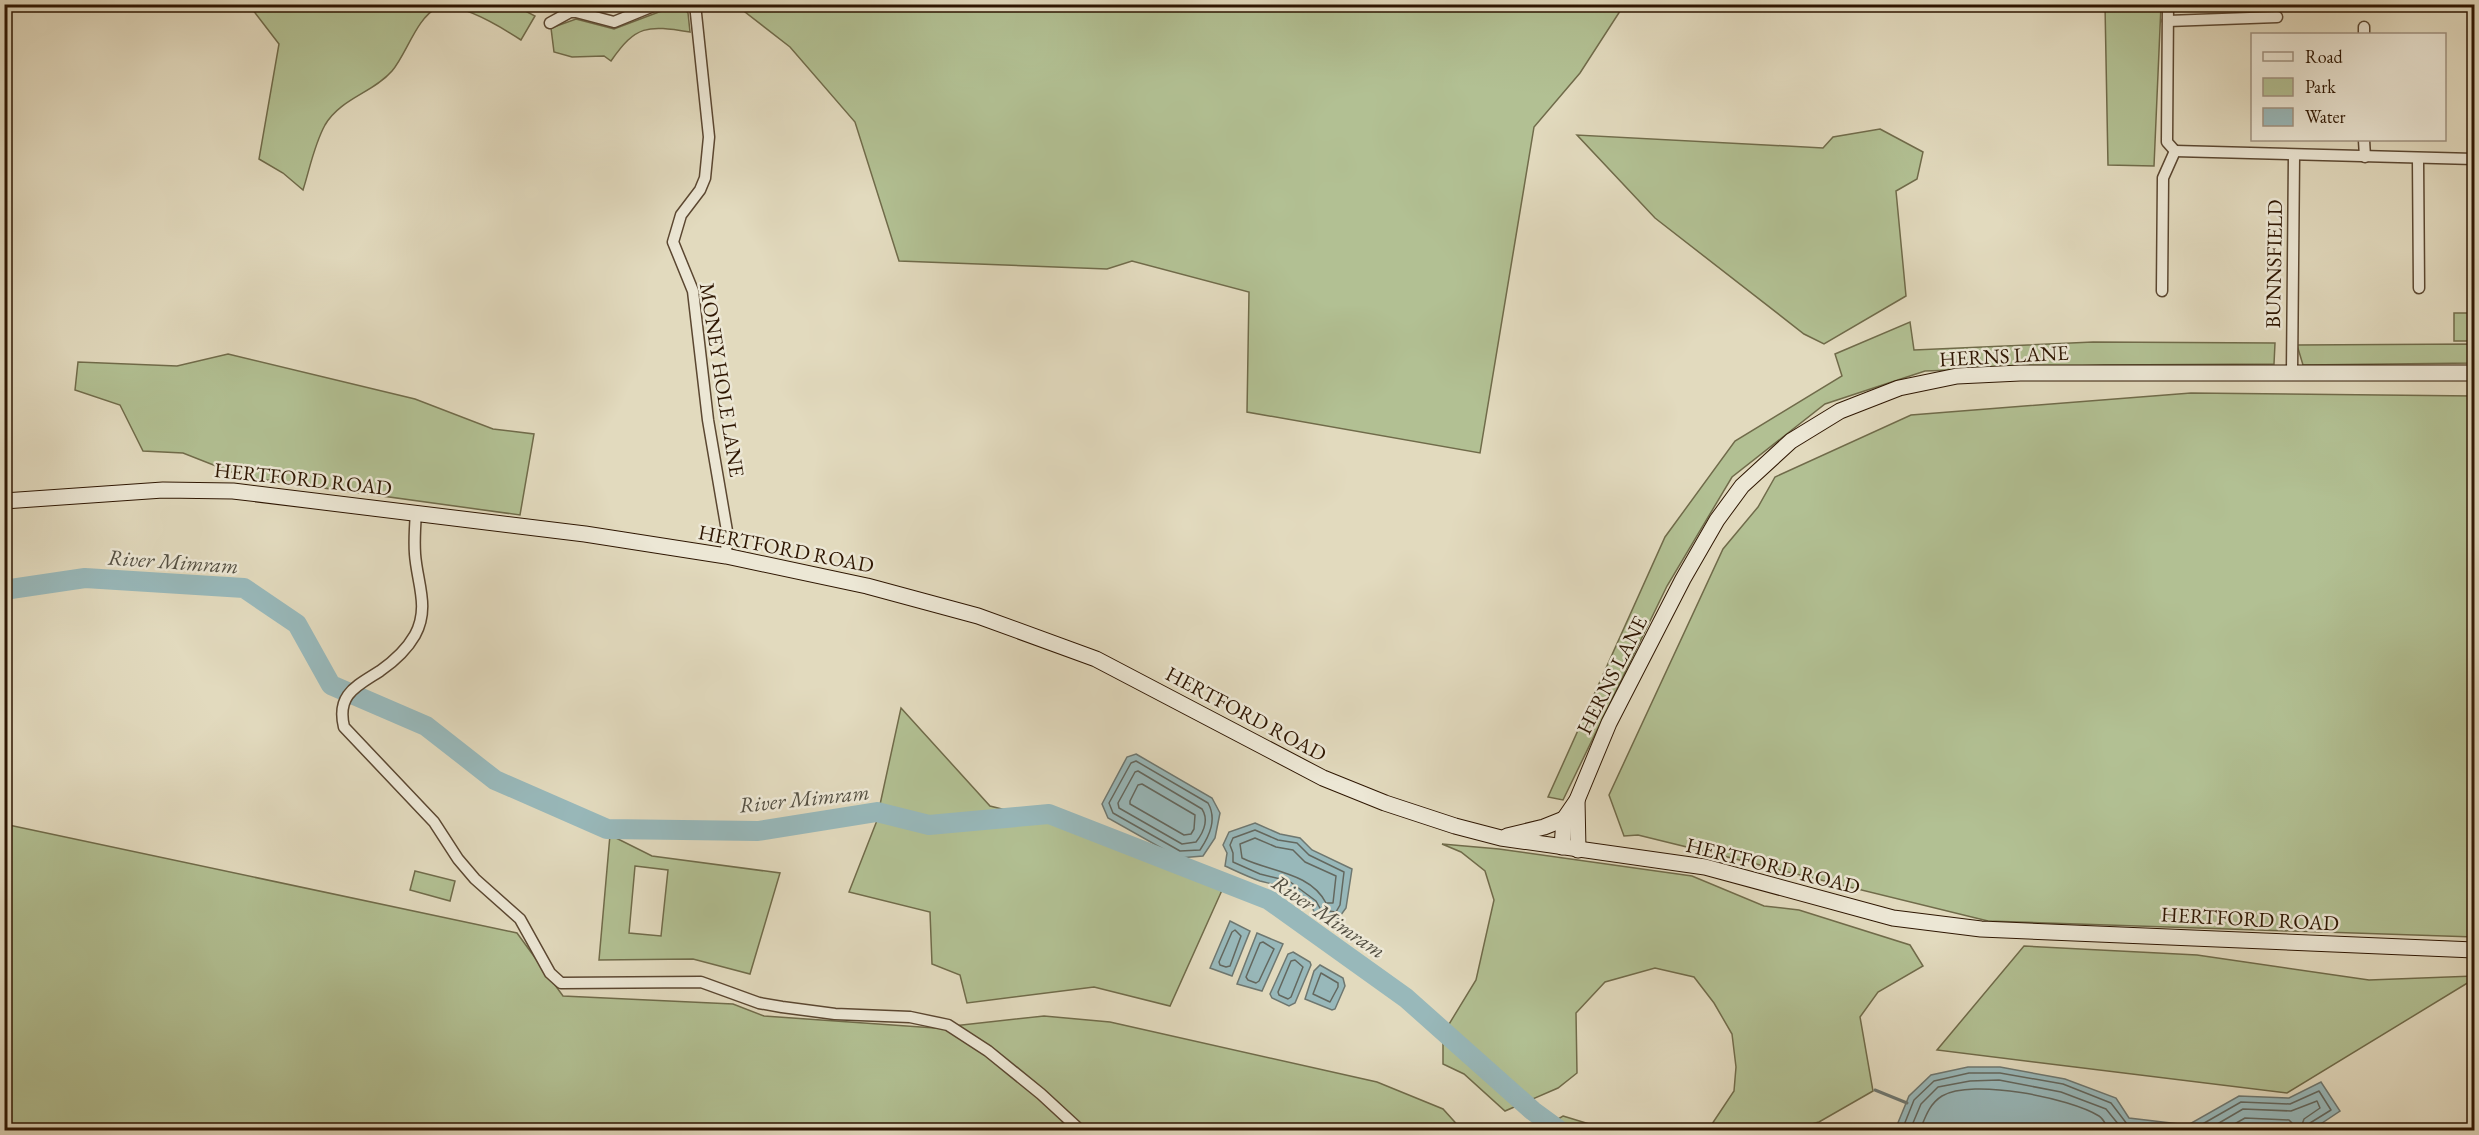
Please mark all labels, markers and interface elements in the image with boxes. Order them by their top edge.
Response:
legend [2251,33,2446,141]
text: Road [2305,45,2344,68]
text: Park [2305,75,2336,98]
text: Water [2305,105,2346,128]
street label: BUNNSFIELD [2259,199,2288,329]
street label: MONEY HOLE LANE [694,281,751,479]
street label: HERNS LANE [1939,339,2070,372]
street label: HERTFORD ROAD [213,456,393,501]
street label: HERTFORD ROAD [696,518,876,579]
water label: River Mimram [107,542,239,581]
street label: HERNS LANE [1570,611,1653,739]
street label: HERTFORD ROAD [1161,660,1331,767]
water label: River Mimram [737,777,871,820]
street label: HERTFORD ROAD [1683,831,1863,900]
water label: River Mimram [1266,868,1391,965]
street label: HERTFORD ROAD [2160,900,2340,937]

